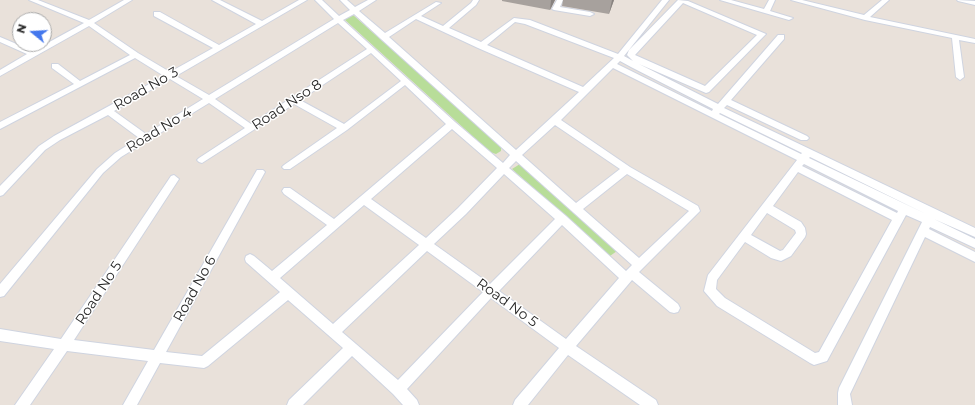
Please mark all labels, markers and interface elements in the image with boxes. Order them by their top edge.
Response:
north arrow [12,12,52,52]
text: N [14,22,30,35]
street label: Road No 3 [111,64,181,114]
street label: Road Nso 8 [249,76,325,134]
street label: Road No 4 [123,104,195,156]
street label: Road No 6 [170,253,220,325]
street label: Road No 5 [72,258,126,328]
street label: Road No 5 [473,275,541,331]

